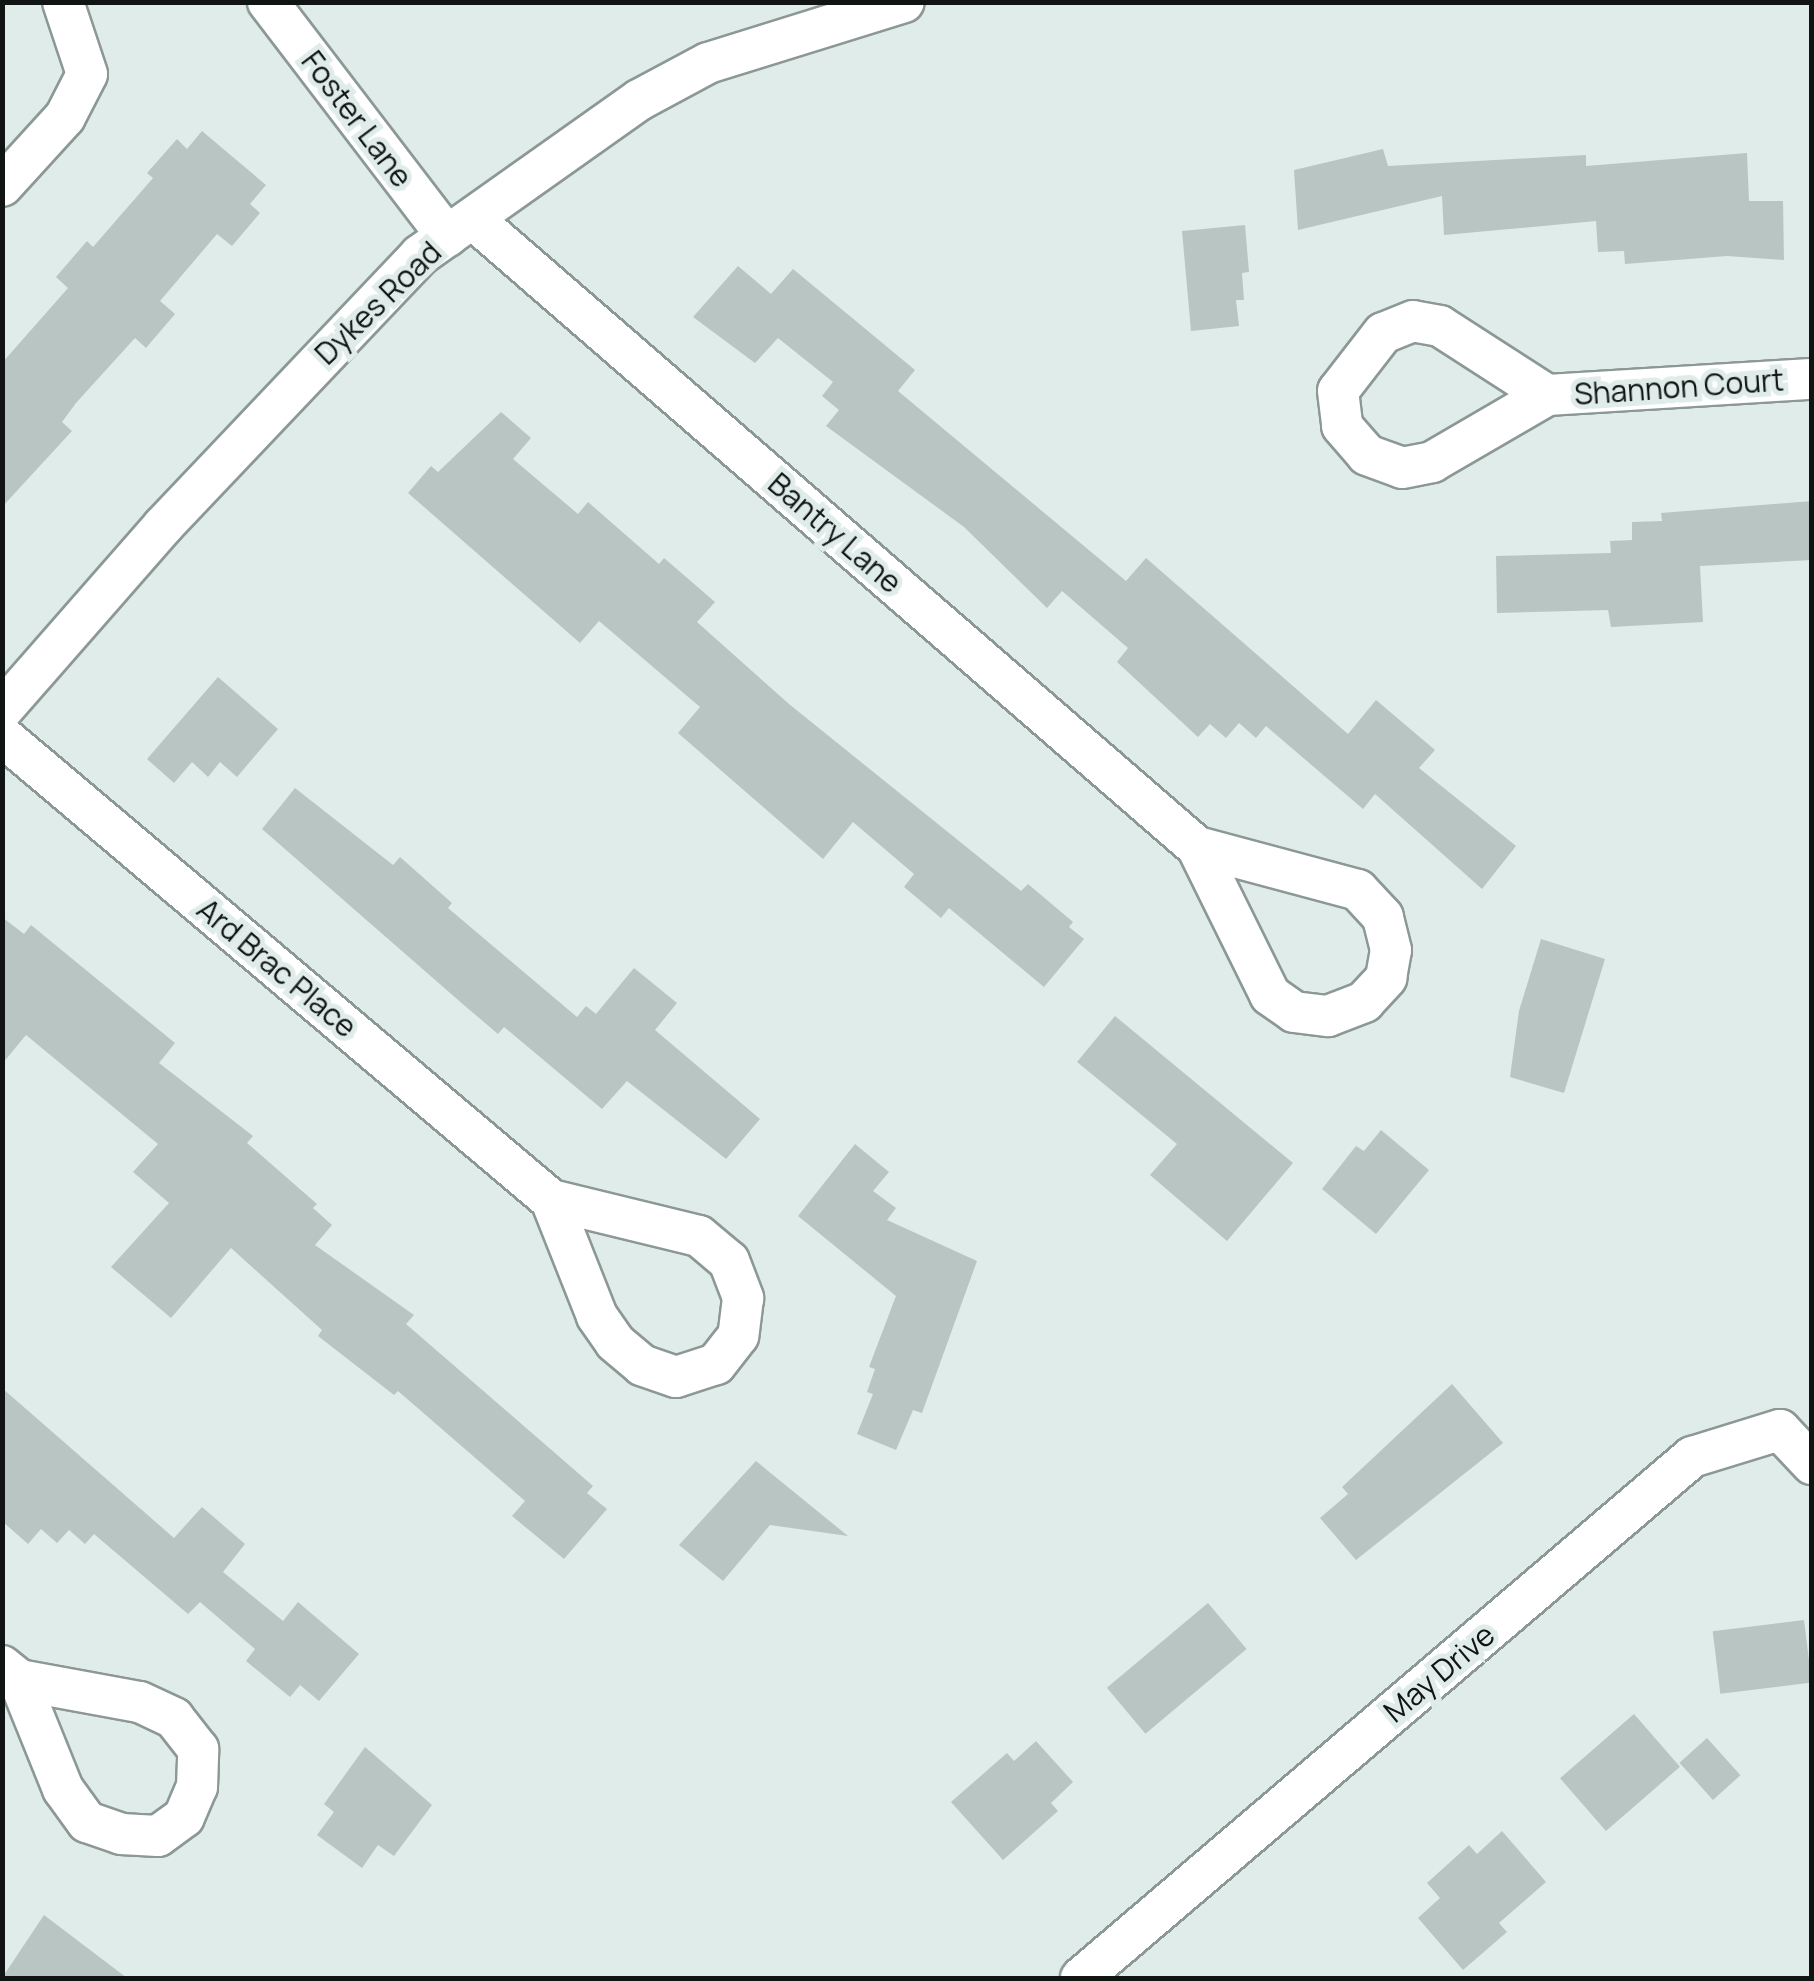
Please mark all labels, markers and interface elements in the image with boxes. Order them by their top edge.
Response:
street label: Foster Lane [294,44,420,194]
street label: Dykes Road [308,234,448,372]
street label: Shannon Court [1573,362,1785,412]
street label: Bantry Lane [761,465,909,601]
street label: Ard Brac Place [190,891,364,1045]
street label: May Drive [1377,1616,1501,1730]

